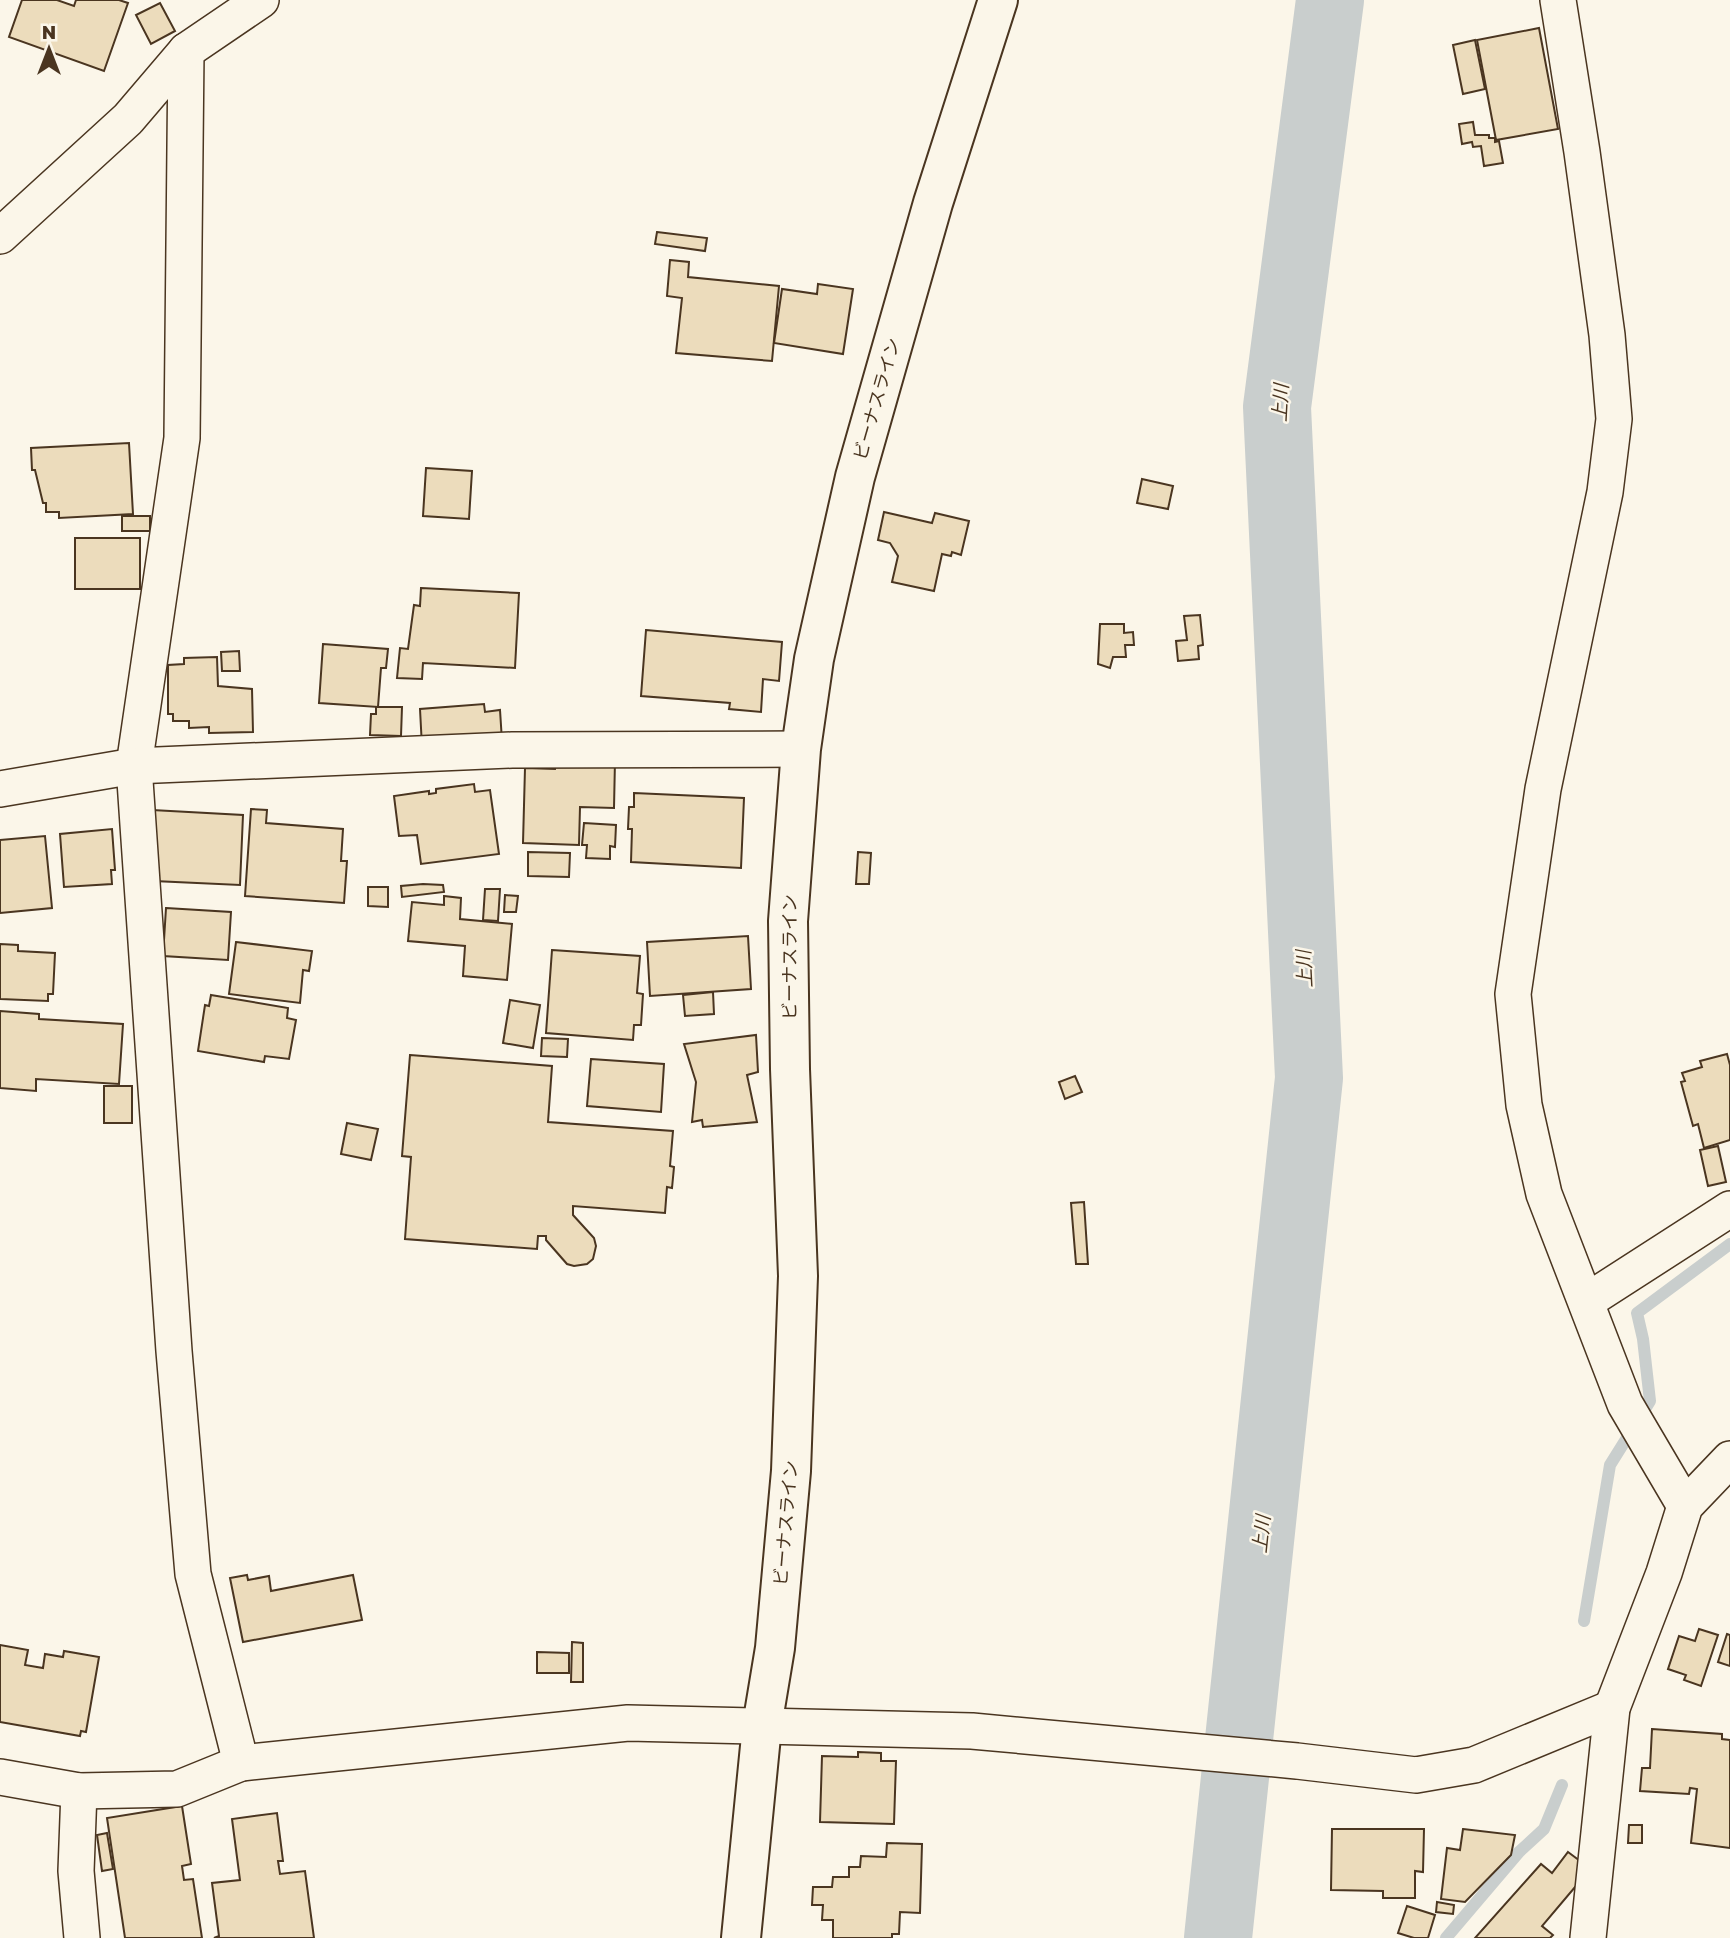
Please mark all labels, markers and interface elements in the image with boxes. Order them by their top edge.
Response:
north arrow [14,14,84,84]
text: N [42,20,56,43]
street label: ビーナスライン [848,335,904,462]
water label: 上川 [1267,381,1292,423]
street label: ビーナスライン [778,894,800,1020]
water label: 上川 [1291,947,1316,989]
street label: ビーナスライン [769,1459,801,1587]
water label: 上川 [1247,1512,1274,1554]

